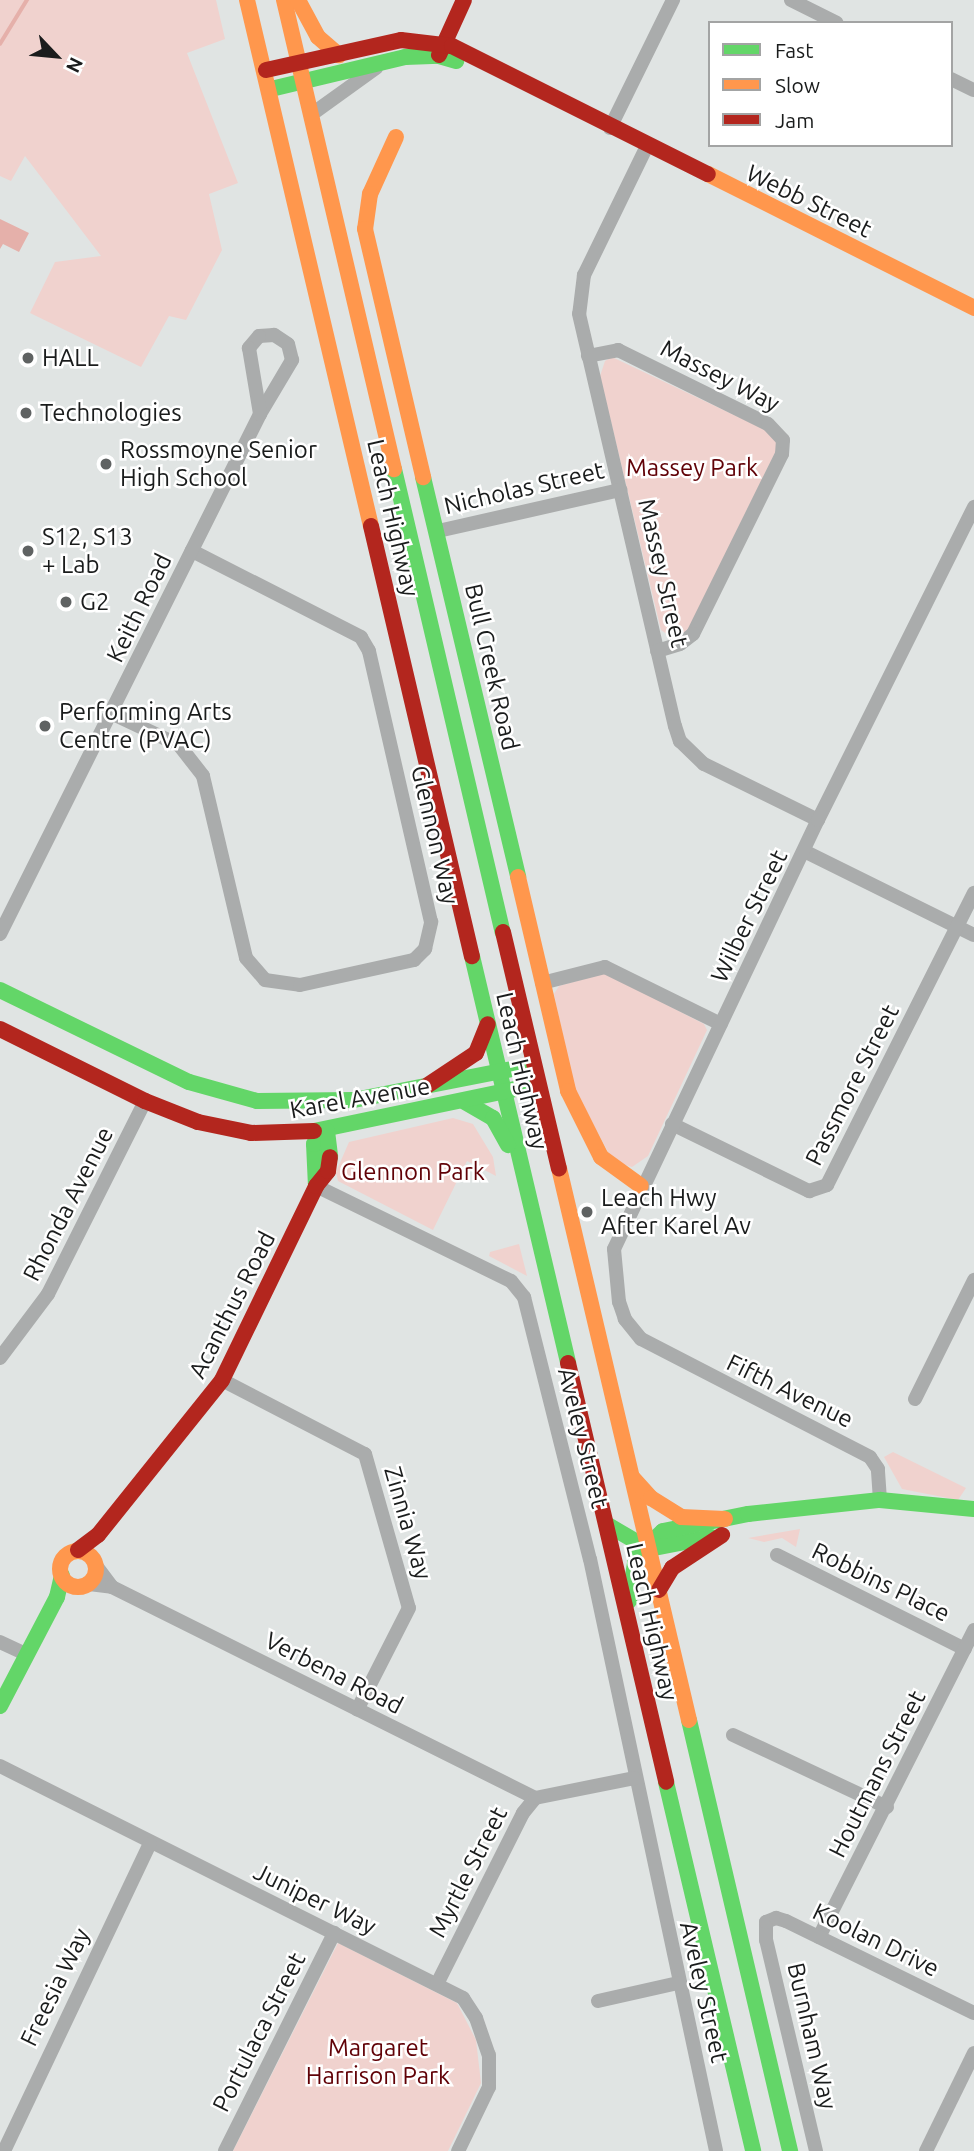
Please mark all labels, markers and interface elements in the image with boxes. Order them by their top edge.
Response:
north arrow [21,21,91,91]
legend [708,21,953,147]
text: Fast [775,38,813,62]
text: N [62,54,88,76]
text: Slow [775,73,820,97]
text: Jam [775,108,814,132]
street label: Webb Street [742,158,876,244]
street label: Massey Way [656,334,784,418]
place label: HALL [42,344,99,372]
marker: HALL [20,350,36,366]
place label: Technologies [40,399,182,427]
marker: Technologies [18,405,34,421]
place label: Rossmoyne Senior High School [120,436,317,492]
street label: Leach Highway [361,436,425,600]
park label: Massey Park [626,454,758,482]
marker: Rossmoyne Senior High School [98,456,114,472]
street label: Nicholas Street [441,456,607,520]
street label: Massey Street [632,496,694,650]
place label: S12, S13 + Lab [42,523,133,579]
marker: S12, S13 + Lab [20,543,36,559]
street label: Keith Road [100,549,178,667]
street label: Bull Creek Road [459,581,525,753]
place label: G2 [80,588,109,616]
marker: G2 [58,594,74,610]
place label: Performing Arts Centre (PVAC) [59,698,232,754]
marker: Performing Arts Centre (PVAC) [37,718,53,734]
street label: Glennon Way [405,763,465,907]
street label: Wilber Street [705,845,793,987]
street label: Leach Highway [490,989,554,1153]
street label: Passmore Street [799,1000,905,1170]
street label: Karel Avenue [288,1071,432,1125]
street label: Rhonda Avenue [17,1122,119,1286]
park label: Glennon Park [341,1158,485,1186]
place label: Leach Hwy After Karel Av [601,1184,751,1240]
marker: Leach Hwy After Karel Av [579,1204,595,1220]
street label: Acanthus Road [183,1227,281,1383]
street label: Fifth Avenue [722,1348,858,1434]
street label: Aveley Street [552,1365,614,1511]
street label: Zinnia Way [378,1463,438,1583]
street label: Robbins Place [807,1536,955,1628]
street label: Leach Highway [620,1540,684,1704]
street label: Verbena Road [260,1626,408,1720]
street label: Houtmans Street [822,1686,932,1862]
street label: Myrtle Street [423,1802,513,1942]
street label: Juniper Way [249,1857,381,1941]
street label: Koolan Drive [808,1897,944,1983]
street label: Aveley Street [674,1919,734,2065]
street label: Freesia Way [14,1923,96,2051]
street label: Portulaca Street [206,1948,312,2116]
street label: Burnham Way [781,1960,843,2112]
park label: Margaret Harrison Park [306,2034,450,2090]

